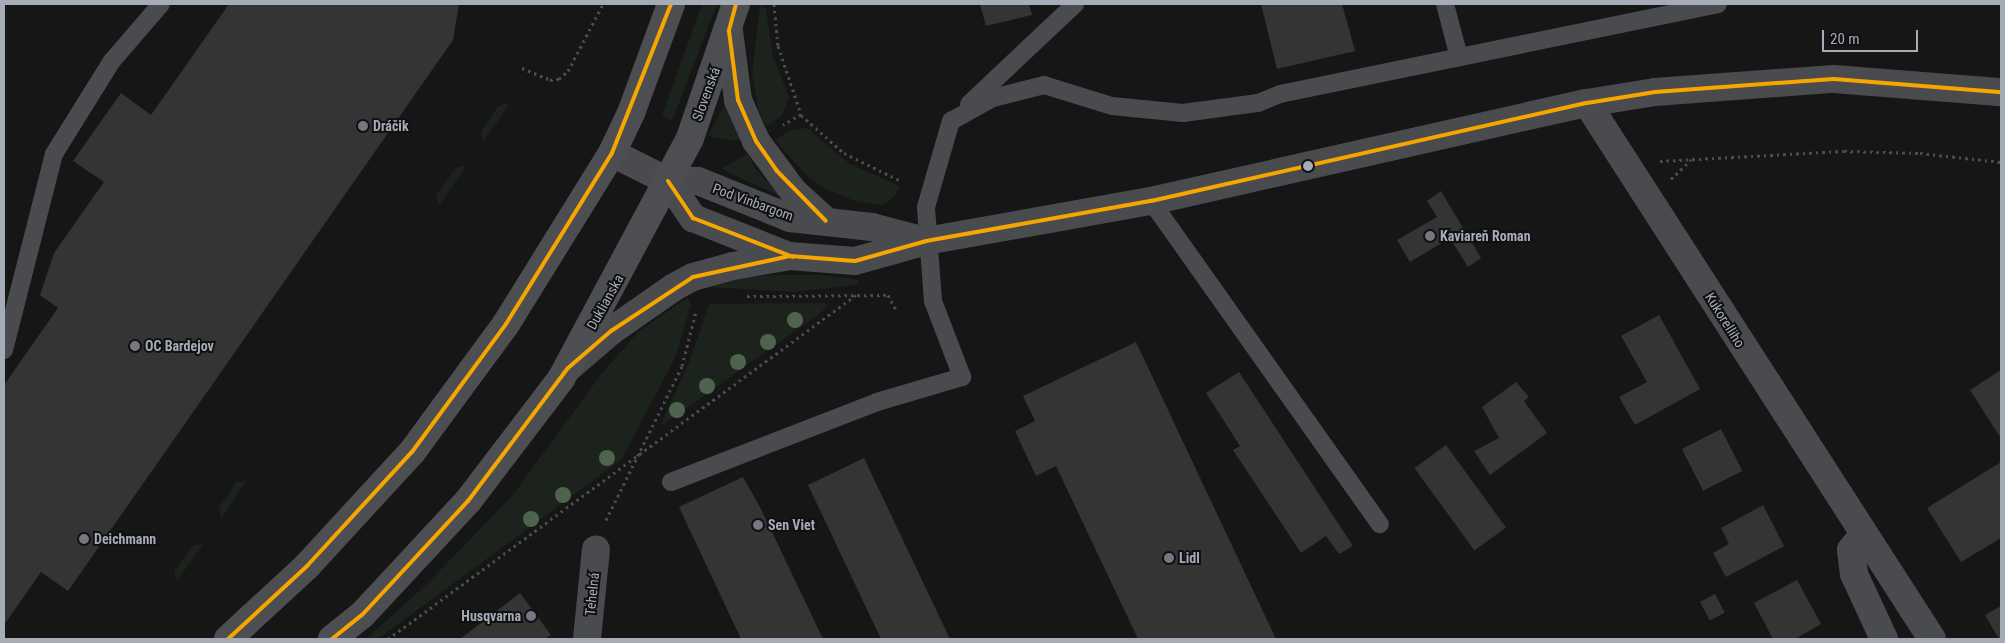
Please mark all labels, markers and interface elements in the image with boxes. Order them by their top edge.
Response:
scale bar [1825,20,1921,52]
text: 20 m [1830,30,1860,48]
street label: Slovenská [689,65,723,123]
place label: Dráčik [373,118,409,134]
marker: Dráčik [357,120,369,132]
unlabelled marker [1303,161,1313,171]
street label: Pod Vinbargom [710,180,796,224]
place label: Kaviareň Roman [1440,228,1531,244]
marker: Kaviareň Roman [1424,230,1436,242]
street label: Duklianska [583,272,627,332]
street label: Kukorelliho [1702,289,1748,351]
place label: OC Bardejov [145,338,214,354]
marker: OC Bardejov [129,340,141,352]
place label: Sen Viet [768,517,815,533]
marker: Sen Viet [752,519,764,531]
place label: Deichmann [94,531,156,547]
marker: Deichmann [78,533,90,545]
place label: Lidl [1179,550,1200,566]
marker: Lidl [1163,552,1175,564]
street label: Tehelná [581,572,603,616]
place label: Husqvarna [461,608,521,624]
marker: Husqvarna [525,610,537,622]

